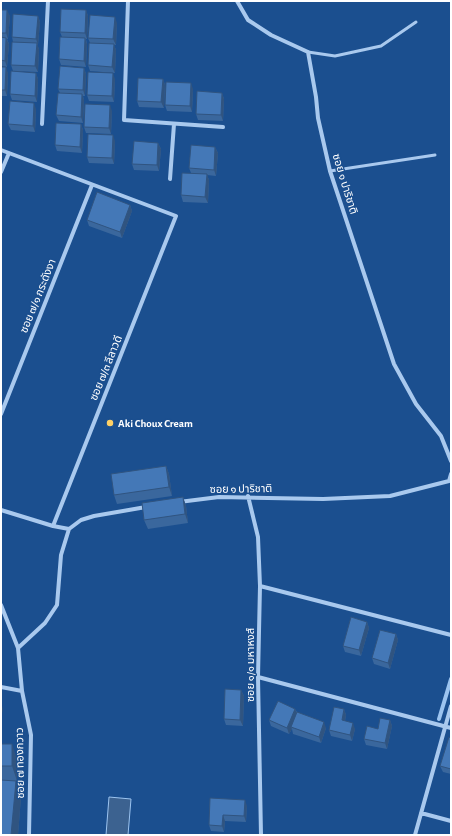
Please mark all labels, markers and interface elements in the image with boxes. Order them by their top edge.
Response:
street label: ซอย ๑ ปาริชาติ [331,152,359,216]
street label: ซอย ๗/๑ กระดังงา [18,258,58,334]
street label: ซอย ๗/๓ ลีลาวดี [88,334,124,402]
marker: Aki Choux Cream [105,418,115,428]
place label: Aki Choux Cream [118,418,193,429]
street label: ซอย ๑ ปาริชาติ [210,483,272,495]
street label: ซอย ๑/๑ มหาหงส์ [245,628,256,702]
street label: ซอย ๗ ทองกวาว [14,727,26,799]

